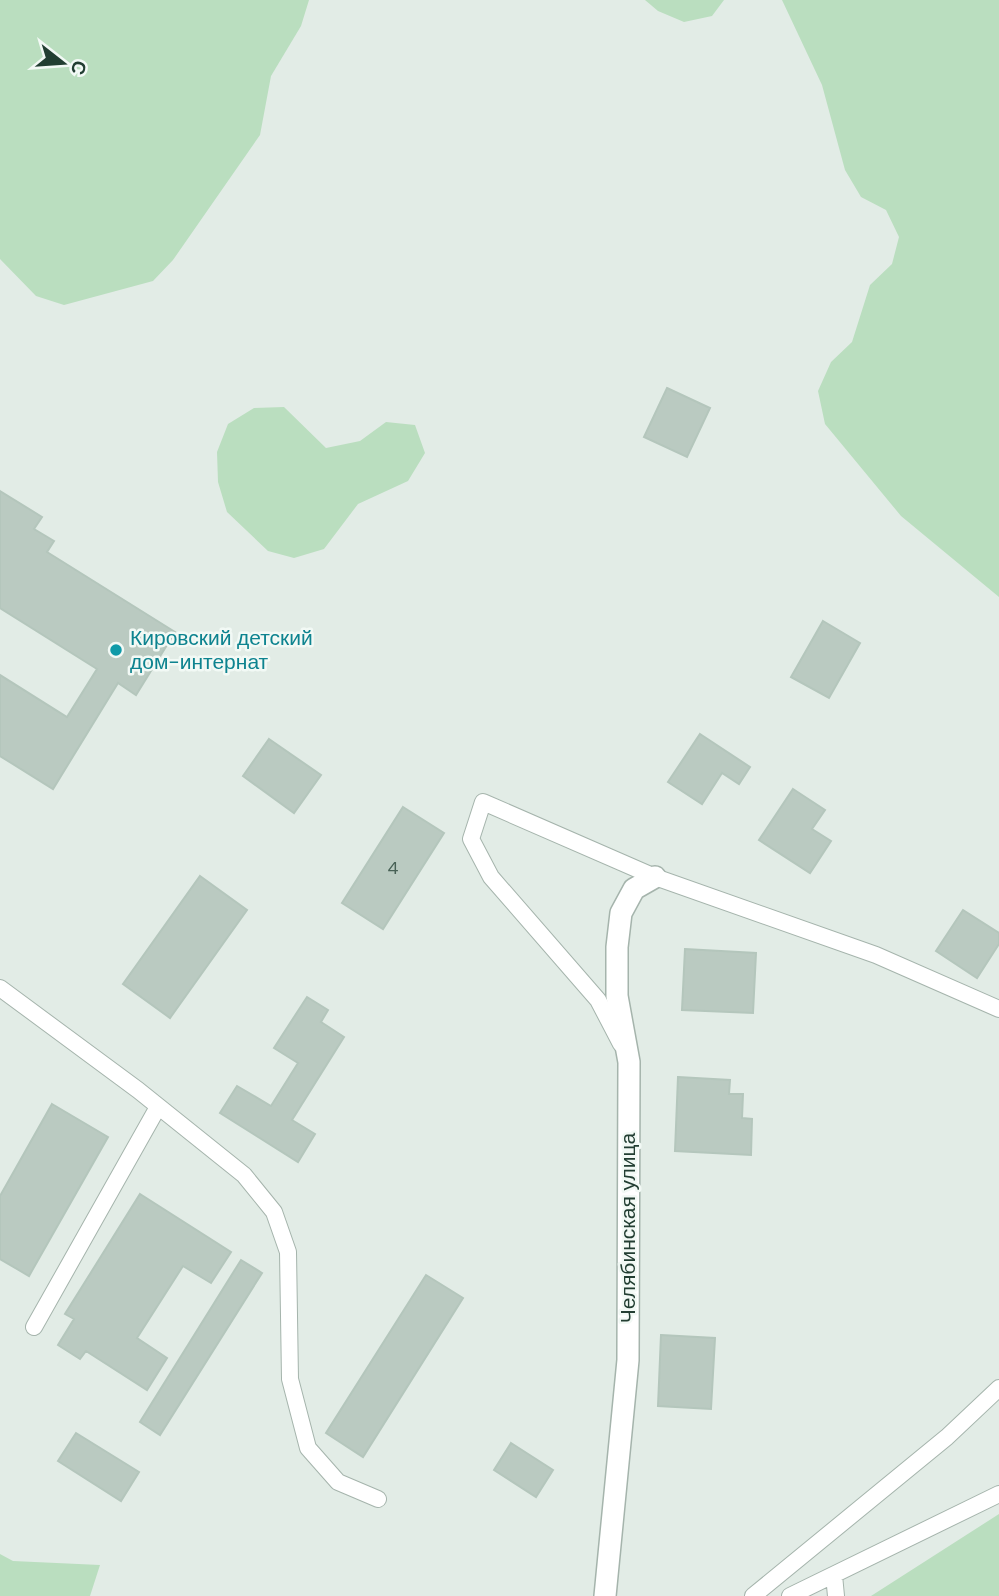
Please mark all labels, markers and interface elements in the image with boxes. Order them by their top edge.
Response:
north arrow [28,28,98,98]
text: С [65,58,93,78]
place label: Кировский детский дом-интернат [130,624,313,676]
marker: Кировский детский дом-интернат [108,642,124,658]
house number: 4 [388,856,399,880]
street label: Челябинская улица [614,1132,642,1323]

